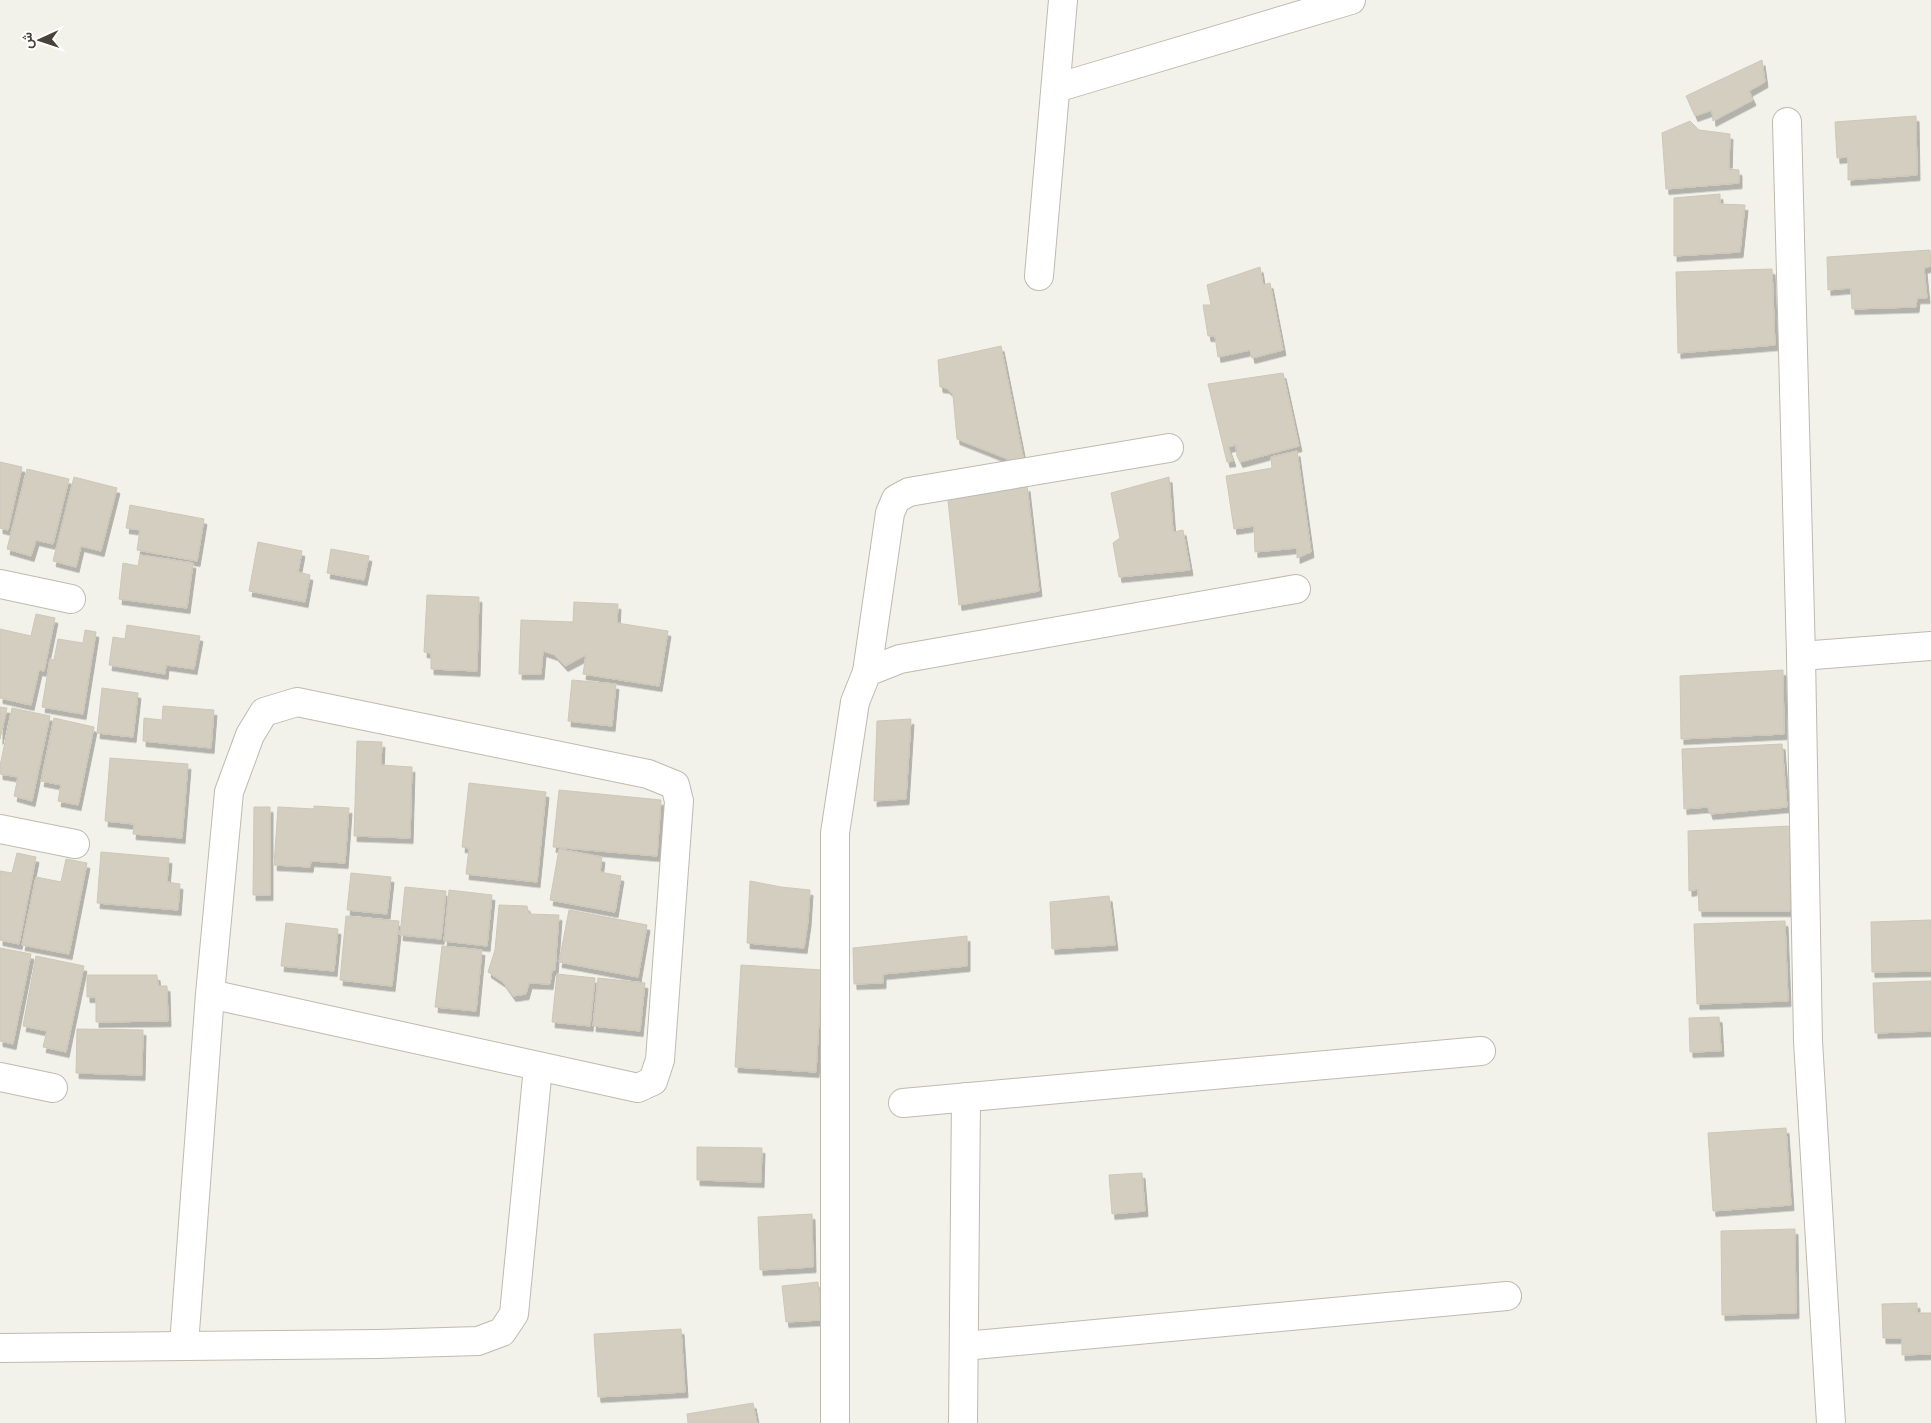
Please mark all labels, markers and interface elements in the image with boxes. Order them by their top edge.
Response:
north arrow [15,15,65,65]
text: ش [18,32,36,50]

